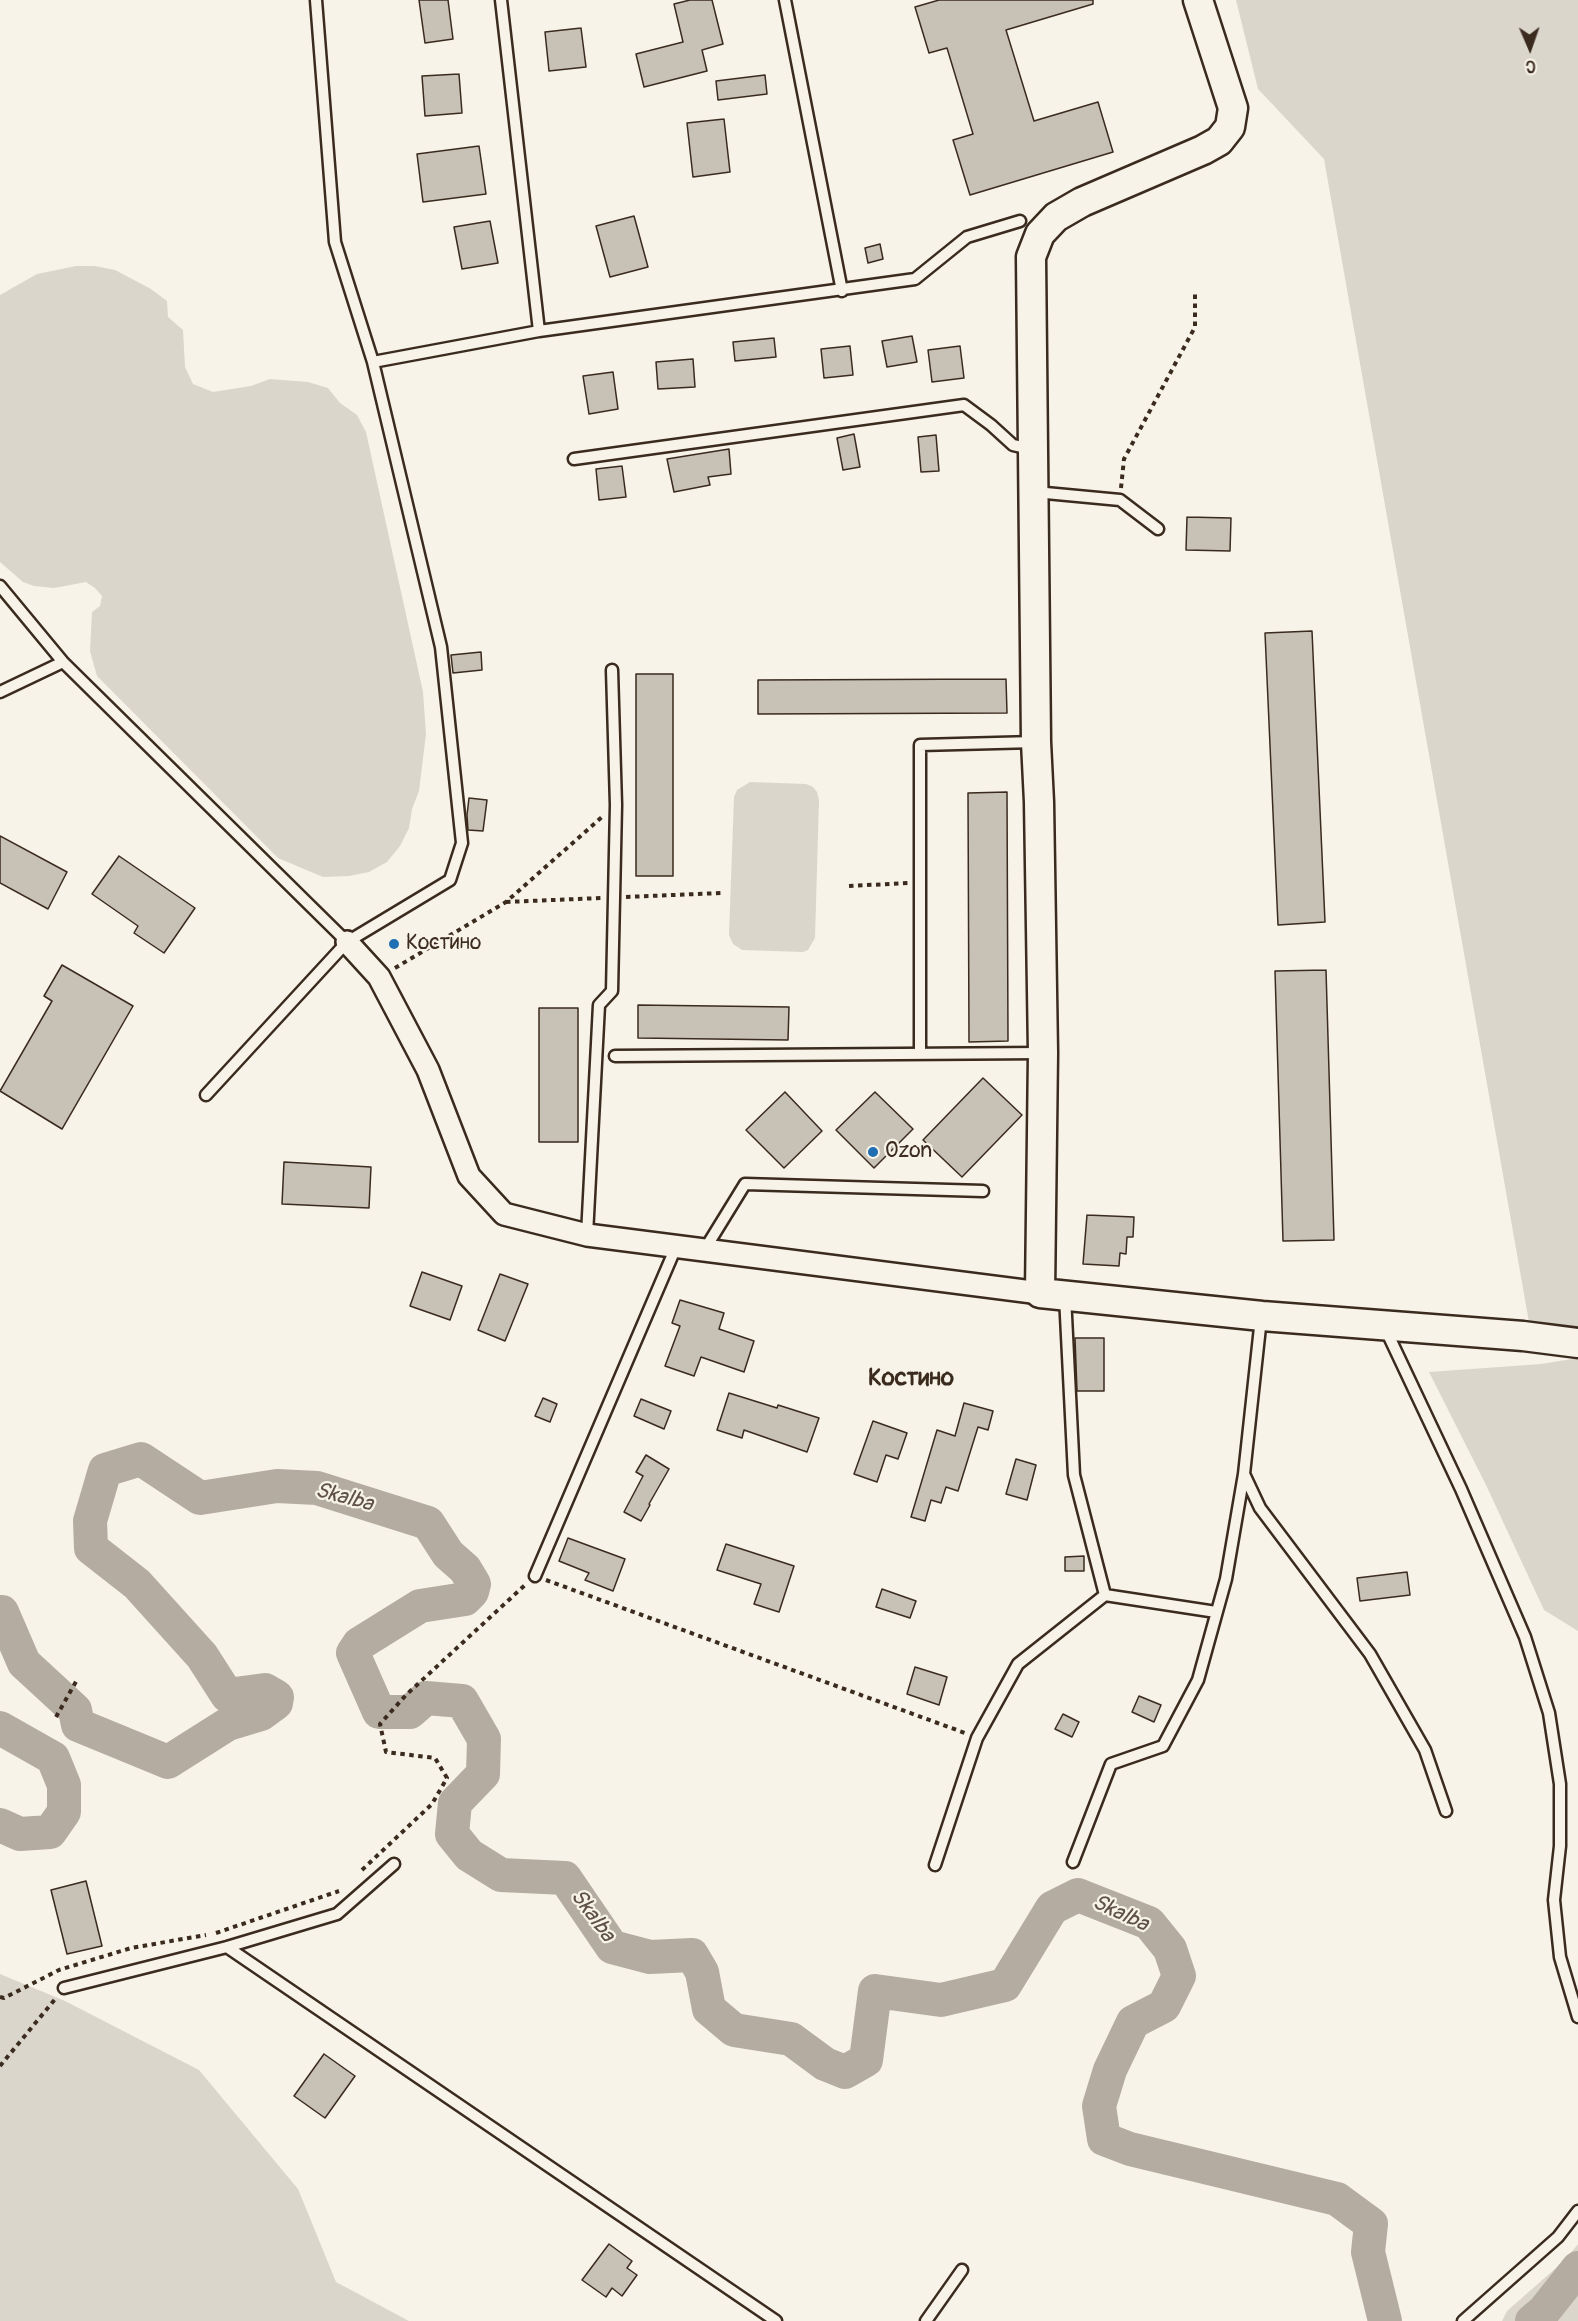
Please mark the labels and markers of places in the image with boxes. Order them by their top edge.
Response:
place label: Костино [406,931,481,957]
marker: Костино [387,937,401,951]
place label: Ozon [885,1139,932,1165]
marker: Ozon [866,1145,880,1159]

